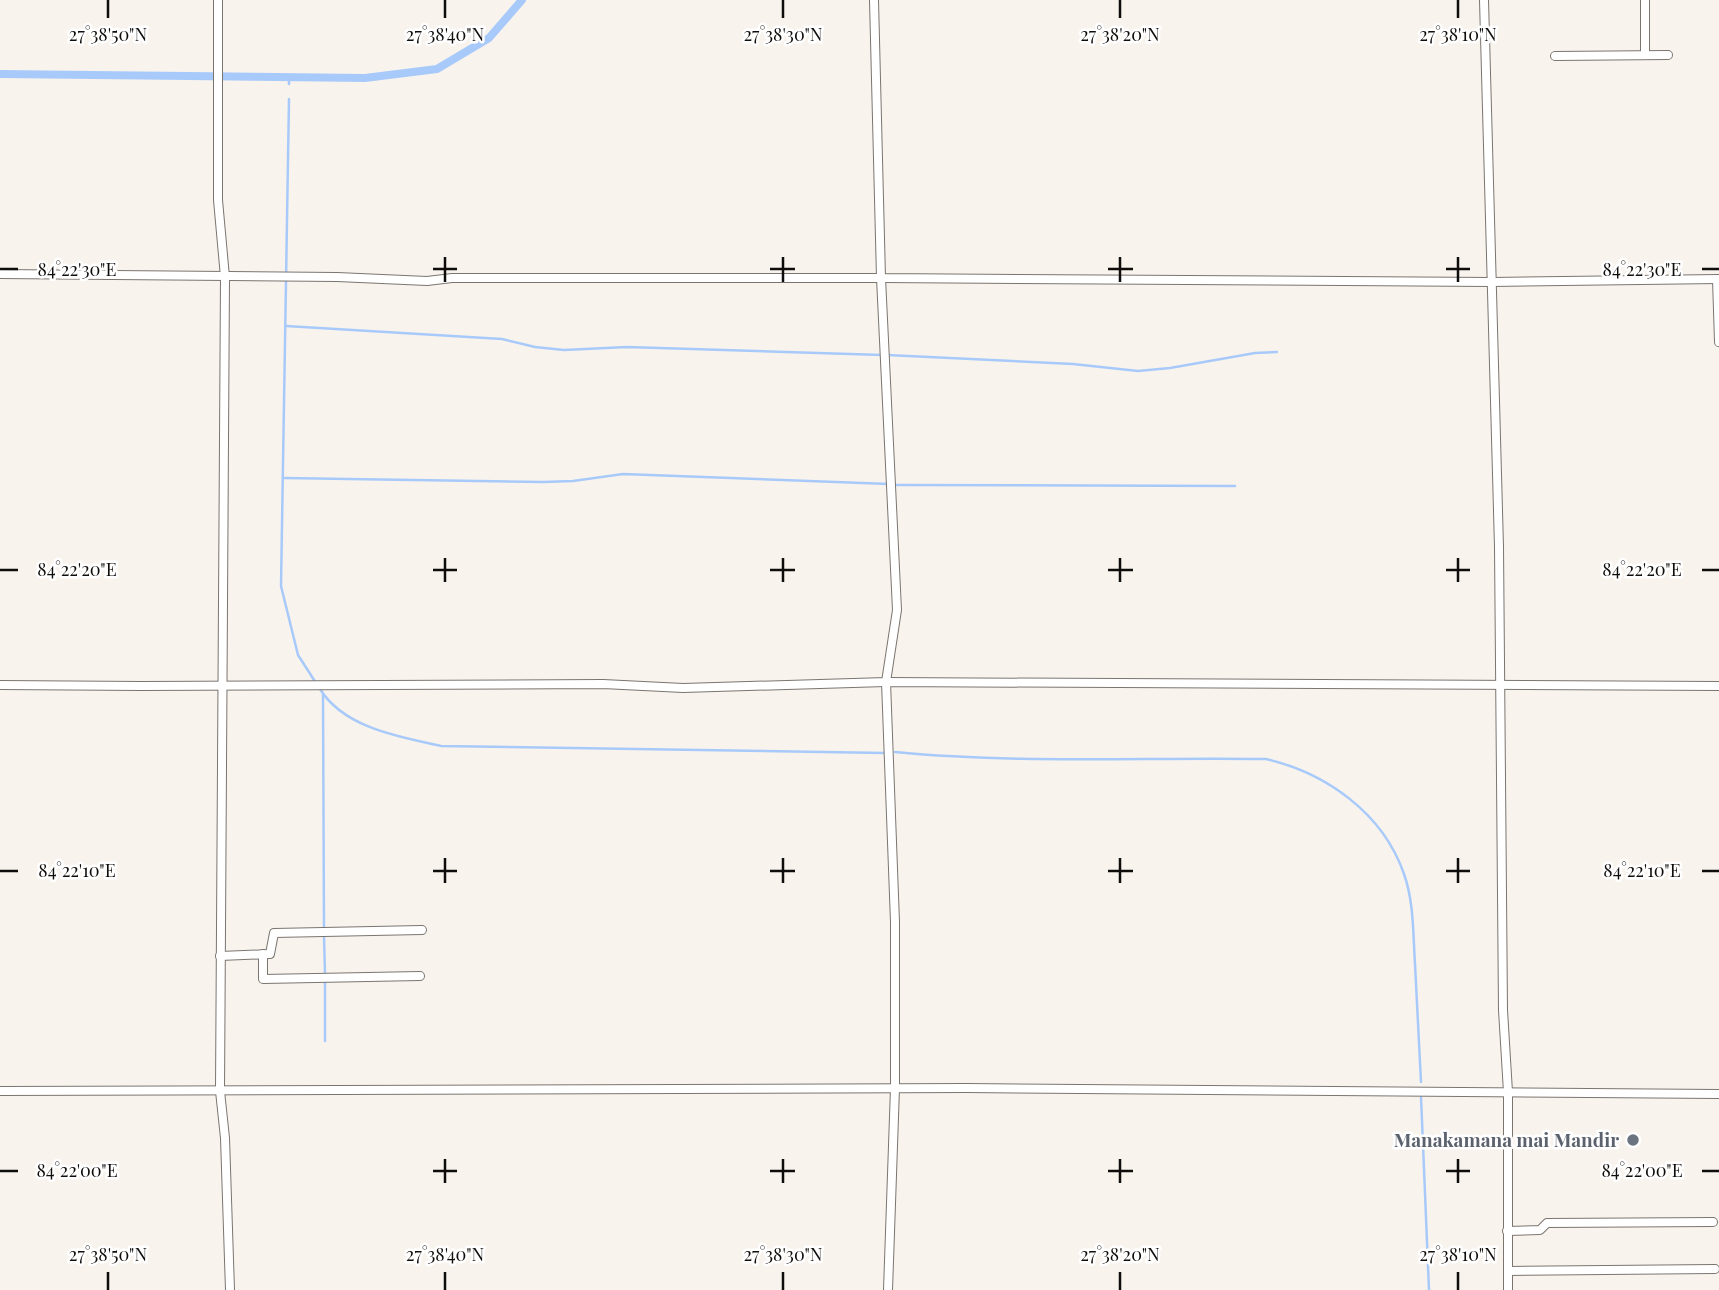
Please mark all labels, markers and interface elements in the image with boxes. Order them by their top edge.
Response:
text: 27°38'50"N [69,22,147,46]
text: 27°38'40"N [406,22,485,46]
text: 27°38'30"N [743,22,823,46]
text: 27°38'20"N [1080,22,1160,46]
text: 27°38'10"N [1419,22,1497,46]
text: 84°22'30"E [38,257,116,281]
text: 84°22'30"E [1603,257,1681,281]
text: 84°22'20"E [37,557,117,581]
text: 84°22'20"E [1602,557,1682,581]
text: 84°22'10"E [38,858,116,882]
text: 84°22'10"E [1603,858,1681,882]
place label: Manakamana mai Mandir [1394,1126,1619,1152]
marker: Manakamana mai Mandir [1625,1132,1641,1148]
text: 84°22'00"E [36,1158,118,1182]
text: 84°22'00"E [1601,1158,1683,1182]
text: 27°38'50"N [69,1242,147,1266]
text: 27°38'40"N [406,1242,485,1266]
text: 27°38'30"N [743,1242,823,1266]
text: 27°38'20"N [1080,1242,1160,1266]
text: 27°38'10"N [1419,1242,1497,1266]

